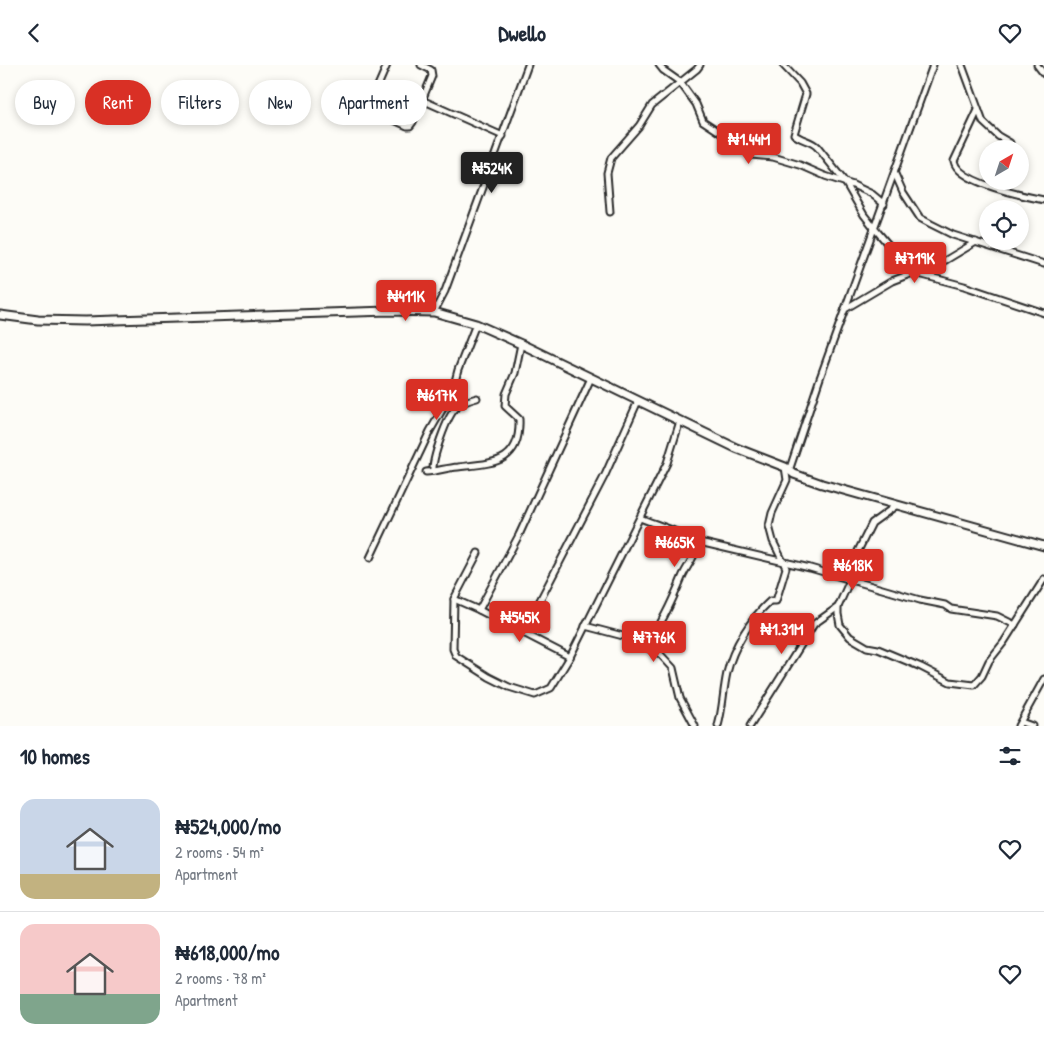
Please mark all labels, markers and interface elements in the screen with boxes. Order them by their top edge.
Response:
text: Dwello [498,18,546,48]
icon: back [20,19,48,47]
icon: heart [996,19,1024,47]
chip: Buy [15,80,75,125]
chip: Rent [85,80,151,125]
chip: Filters [161,80,239,125]
chip: New [249,80,311,125]
chip: Apartment [321,80,427,125]
pin: ₦1.44M [708,123,790,165]
text: ₦1.44M [728,128,770,150]
north arrow [979,140,1029,190]
map controls [979,140,1029,250]
pin: ₦524K [457,151,527,194]
text: ₦524K [472,157,512,179]
button: locate [979,200,1029,250]
pin: ₦719K [880,241,950,284]
text: ₦719K [895,247,935,269]
pin: ₦411K [371,279,441,322]
text: ₦411K [387,285,425,307]
pin: ₦617K [402,379,472,421]
text: ₦617K [417,384,457,406]
pin: ₦665K [640,525,710,568]
text: ₦665K [655,531,695,553]
pin: ₦618K [818,549,888,591]
text: ₦618K [833,554,873,576]
pin: ₦545K [485,601,555,643]
text: ₦545K [500,606,540,628]
pin: ₦1.31M [741,613,823,655]
text: ₦1.31M [760,618,804,640]
pin: ₦776K [619,621,689,663]
text: ₦776K [633,626,675,648]
text: 10 homes [20,742,90,771]
icon: filters [996,742,1024,770]
text: ₦524,000/mo [175,812,281,841]
icon: home [60,819,120,879]
icon: heart [996,835,1024,863]
text: 2 rooms · 54 m² [175,841,264,863]
text: Apartment [175,863,238,885]
text: ₦618,000/mo [175,938,279,967]
icon: home [60,944,120,1004]
icon: heart [996,960,1024,988]
text: 2 rooms · 78 m² [175,967,266,989]
text: Apartment [175,989,238,1011]

